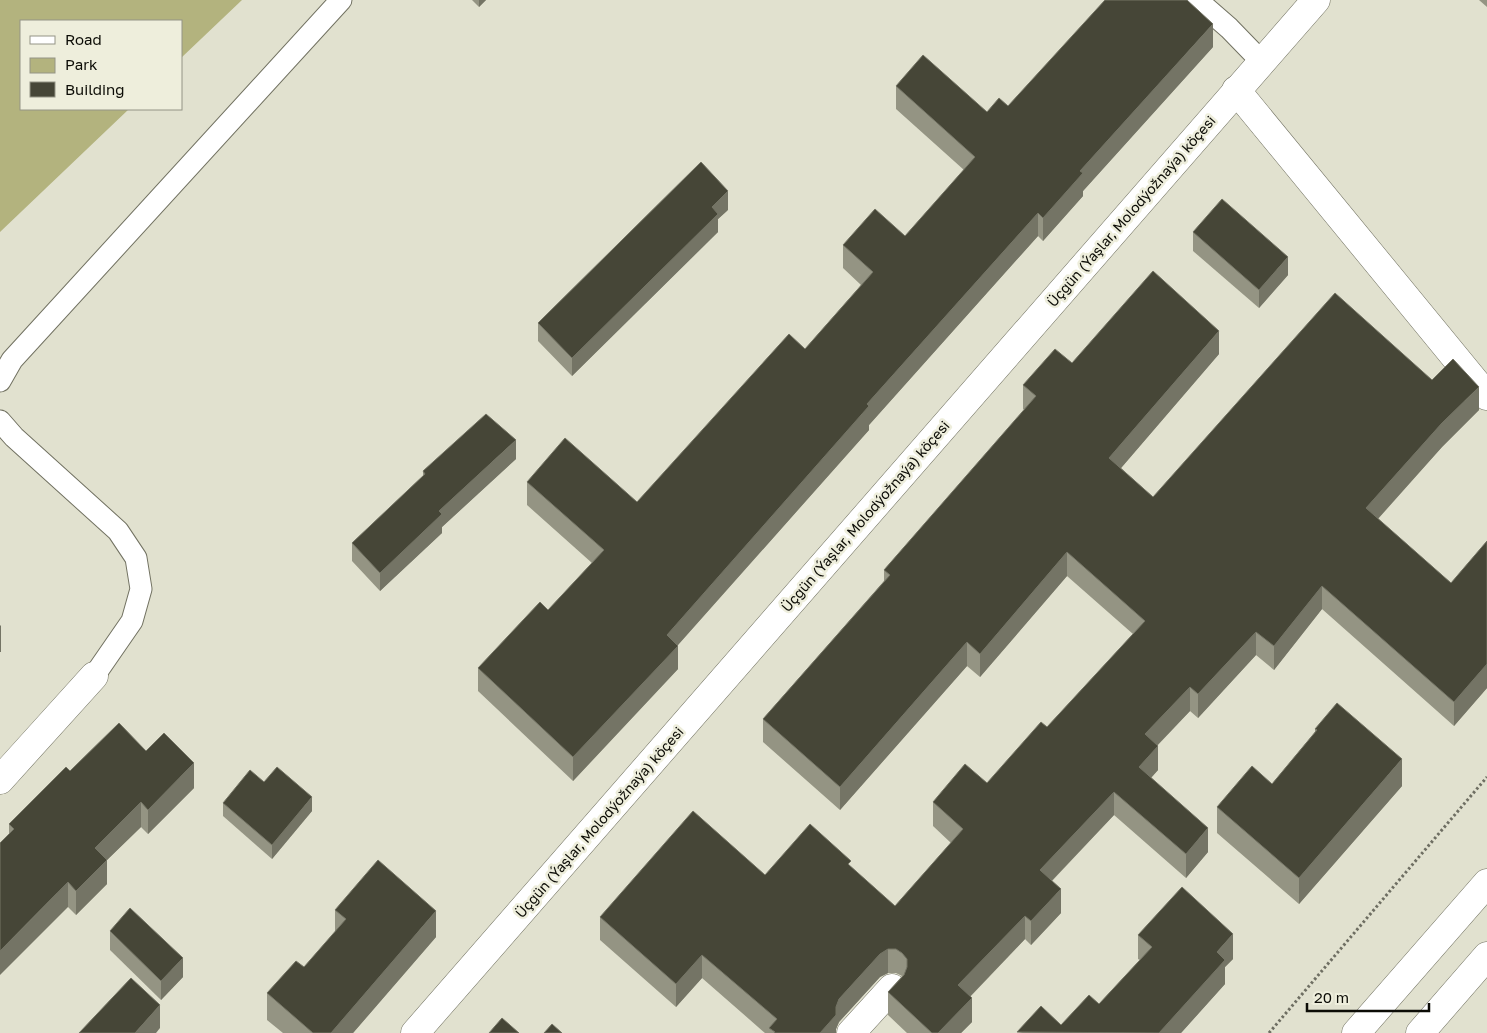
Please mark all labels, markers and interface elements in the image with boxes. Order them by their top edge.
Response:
legend [20,20,182,110]
text: Road [65,30,102,48]
text: Park [65,55,98,73]
text: Building [65,80,125,98]
street label: Üçgün (Ýaşlar, Molodýožnaýa) köçesi [1043,112,1219,310]
street label: Üçgün (Ýaşlar, Molodýožnaýa) köçesi [777,417,953,615]
street label: Üçgün (Ýaşlar, Molodýožnaýa) köçesi [511,723,687,921]
scale bar [1307,980,1430,1012]
text: 20 m [1314,988,1349,1006]

